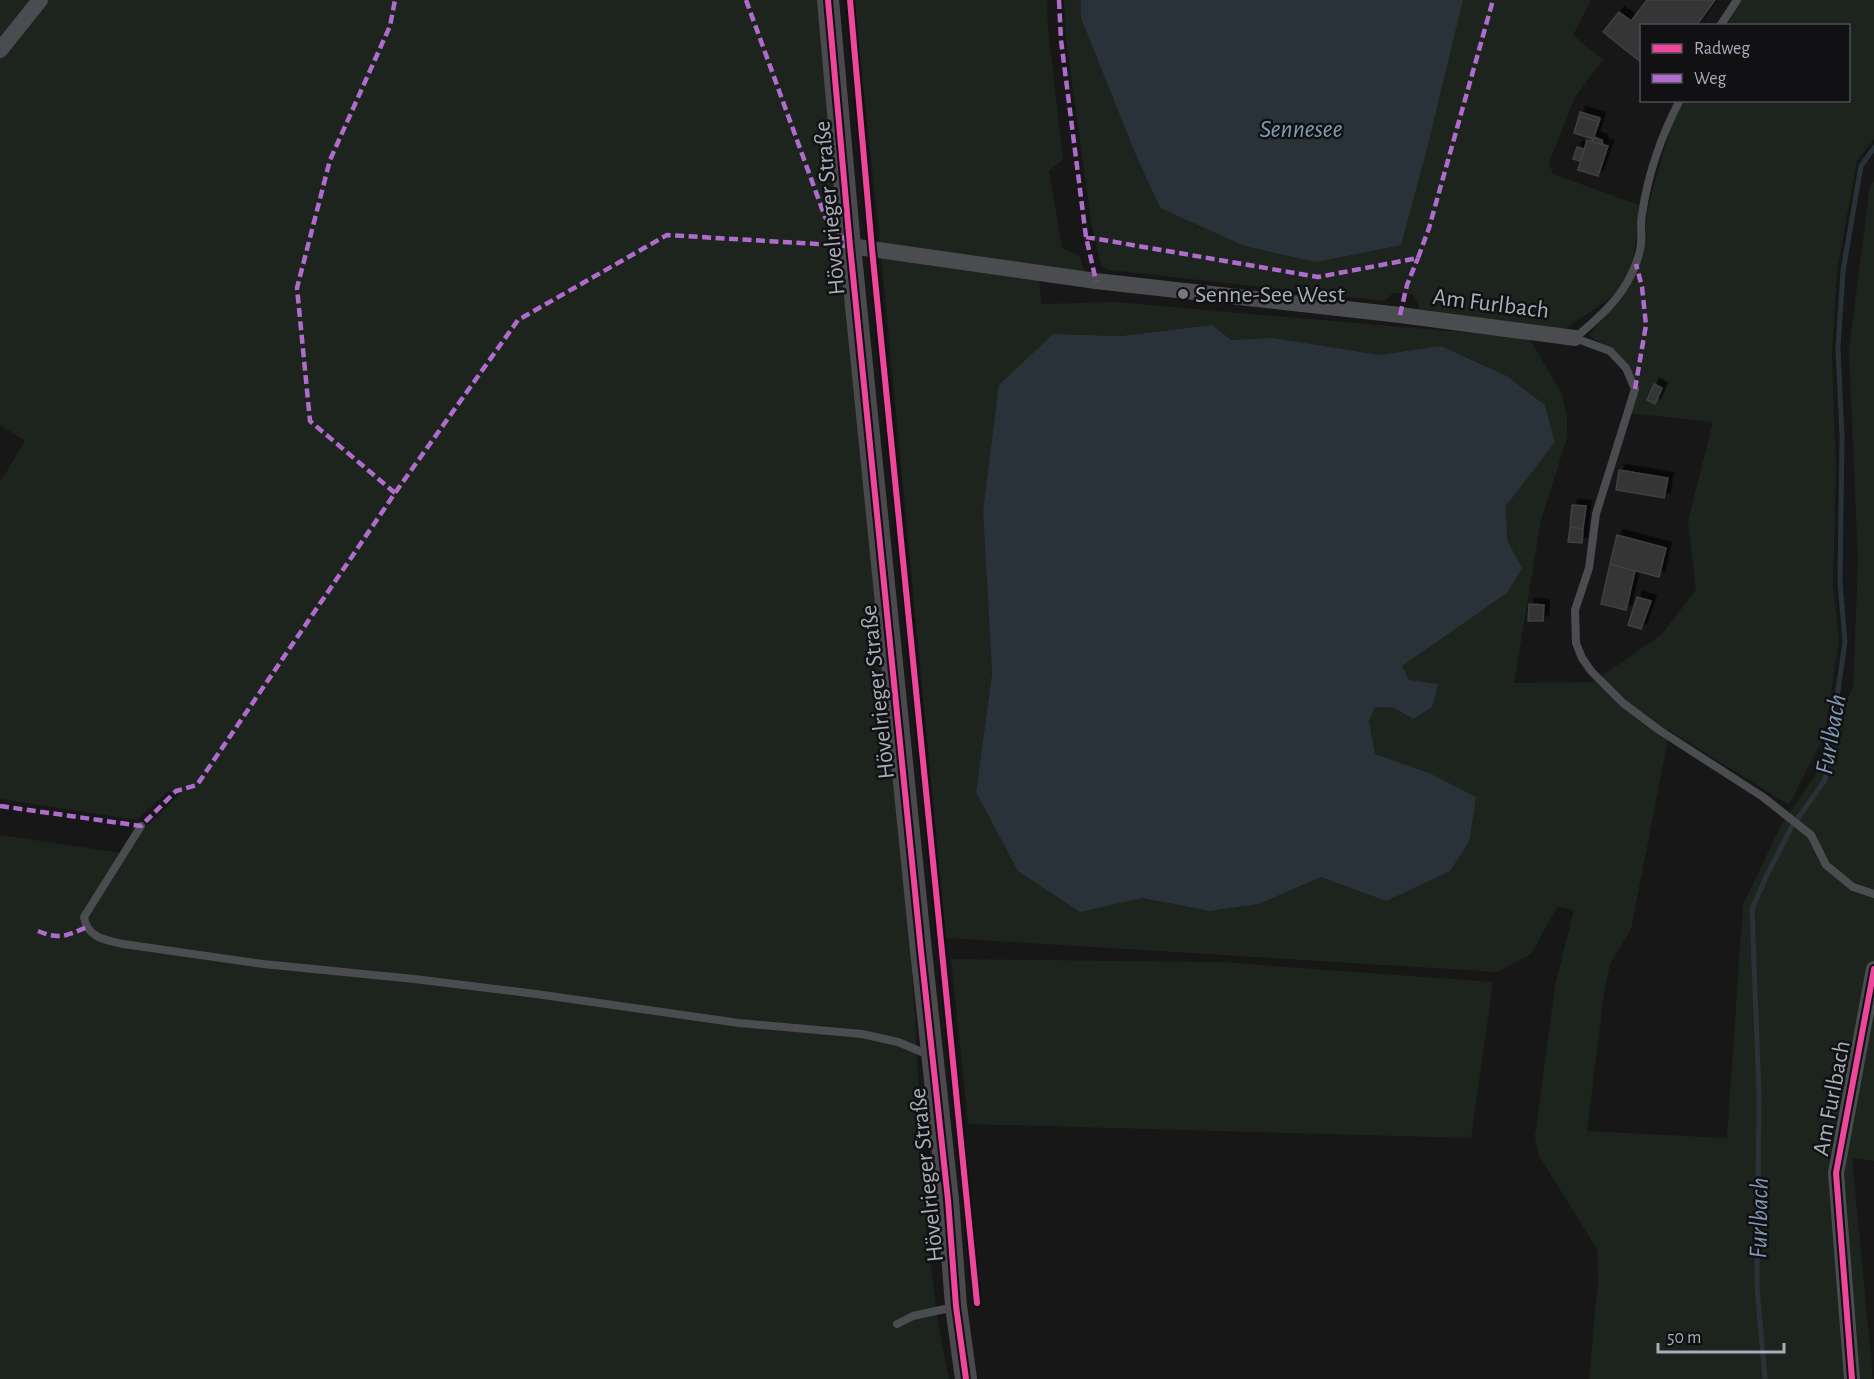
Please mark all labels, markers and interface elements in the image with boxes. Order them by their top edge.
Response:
legend [1640,24,1850,102]
text: Radweg [1694,40,1750,58]
text: Weg [1694,70,1726,88]
water label: Sennesee [1259,116,1343,142]
street label: Hövelrieger Straße [810,120,850,296]
place label: Senne-See West [1195,283,1345,307]
street label: Am Furlbach [1431,285,1550,323]
marker: Senne-See West [1176,287,1190,301]
street label: Hövelrieger Straße [857,604,899,780]
water label: Furlbach [1811,692,1851,776]
street label: Am Furlbach [1809,1039,1855,1158]
street label: Hövelrieger Straße [906,1087,948,1263]
water label: Furlbach [1745,1177,1773,1259]
scale bar [1658,1316,1784,1354]
text: 50 m [1667,1329,1701,1347]

